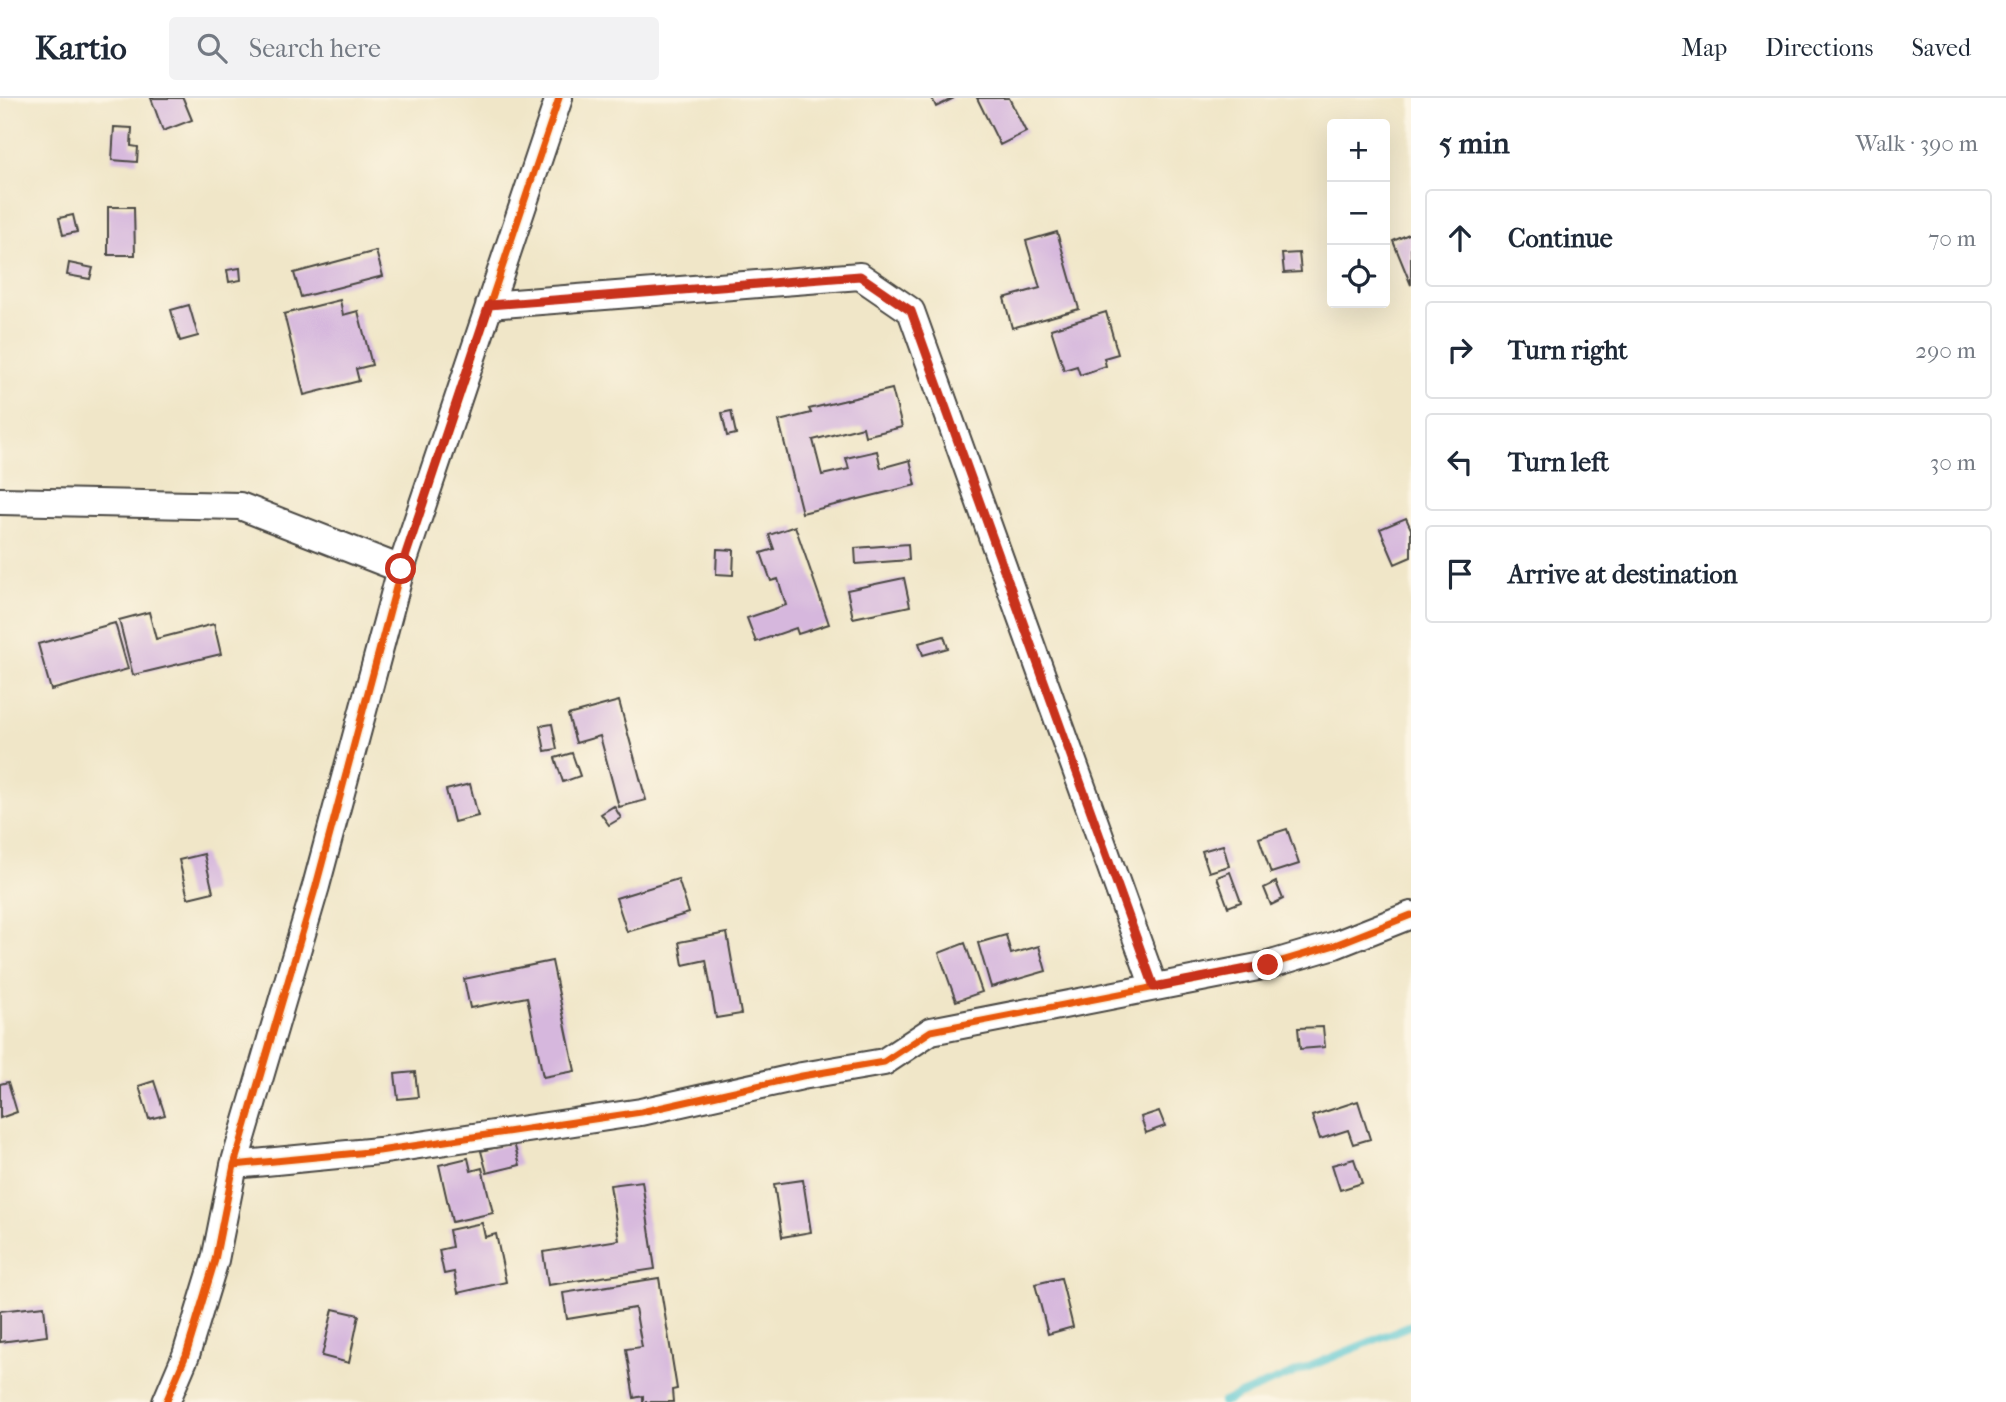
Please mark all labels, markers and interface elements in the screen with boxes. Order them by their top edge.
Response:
search box [169,17,659,80]
text: Kartio [35,29,127,68]
icon: search [193,29,231,67]
text: Search here [249,33,381,64]
text: Map [1681,34,1727,62]
text: Directions [1765,34,1873,62]
text: Saved [1911,34,1971,62]
map controls [1327,119,1390,308]
button: + [1327,119,1390,182]
text: 5 min [1439,126,1510,161]
text: Walk · 390 m [1855,130,1978,157]
button: − [1327,182,1390,245]
icon: ahead [1441,219,1479,257]
text: Continue [1508,223,1613,254]
text: 70 m [1928,225,1976,252]
button: locate [1327,245,1390,308]
icon: right [1441,331,1479,369]
text: Turn right [1508,335,1628,366]
text: 290 m [1915,337,1976,364]
icon: left [1441,443,1479,481]
text: Turn left [1508,447,1609,478]
text: 30 m [1930,449,1976,476]
route start [385,553,416,584]
icon: arrive [1441,555,1479,593]
text: Arrive at destination [1508,559,1738,590]
route end [1252,949,1283,980]

